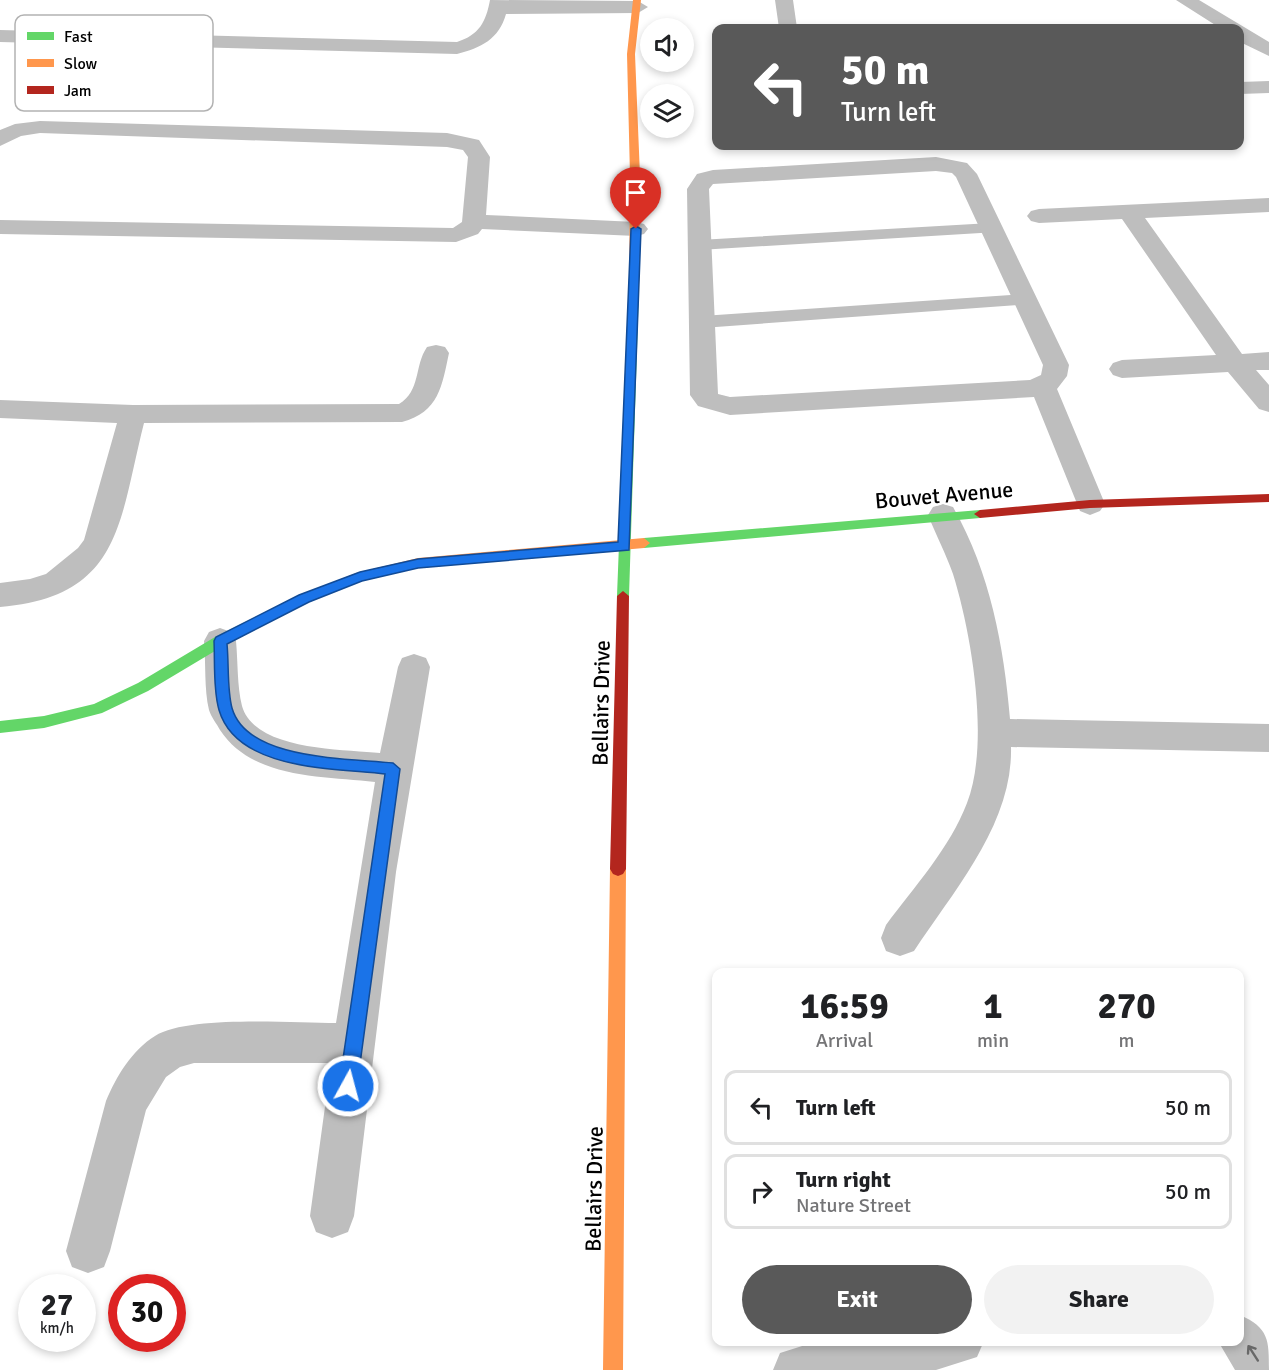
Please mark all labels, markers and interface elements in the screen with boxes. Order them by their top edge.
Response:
legend [15,15,213,111]
map controls [640,18,694,138]
button: sound [640,18,694,72]
text: Fast [64,27,93,47]
text: 50 m [841,45,930,96]
icon: left [742,48,820,126]
text: Slow [64,54,98,74]
text: Jam [64,81,92,101]
button: layers [640,84,694,138]
text: Turn left [841,96,936,129]
pin [610,167,661,229]
icon: arrive [619,176,652,209]
street label: Bouvet Avenue [874,476,1014,514]
street label: Bellairs Drive [586,640,616,766]
text: 16:59 [800,984,889,1029]
text: 1 [983,984,1003,1029]
text: 270 [1097,984,1156,1029]
text: Arrival [816,1028,873,1053]
text: min [977,1028,1009,1053]
text: m [1119,1028,1135,1053]
position arrow [316,1054,380,1118]
icon: left [745,1091,778,1124]
text: Turn left [796,1094,876,1121]
text: 50 m [1165,1094,1211,1121]
street label: Bellairs Drive [579,1126,609,1252]
text: Turn right [796,1166,891,1193]
icon: right [745,1175,778,1208]
text: 50 m [1165,1178,1211,1205]
text: Nature Street [796,1193,911,1218]
button: Exit [742,1265,972,1334]
button: Share [984,1265,1214,1334]
speed limit sign: 30 [108,1274,186,1352]
text: 27 [41,1287,73,1324]
text: km/h [40,1319,74,1337]
one-way arrow [1247,1346,1259,1362]

